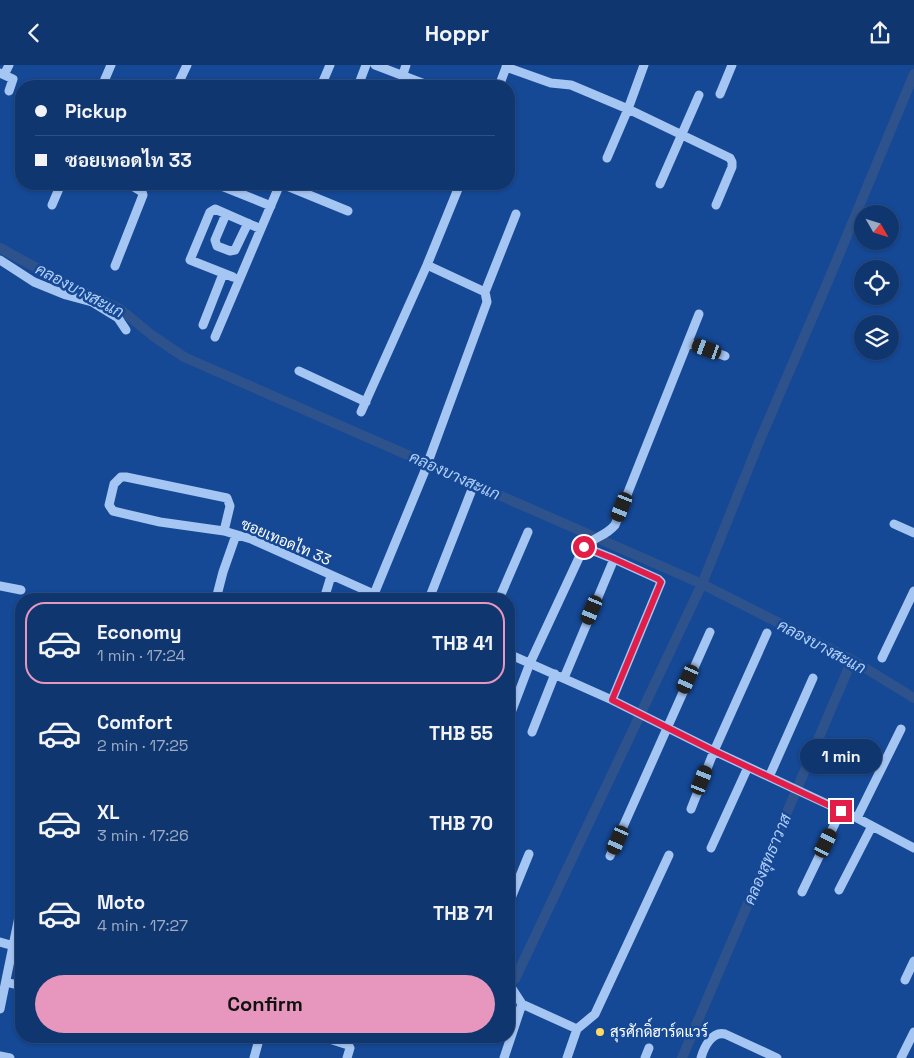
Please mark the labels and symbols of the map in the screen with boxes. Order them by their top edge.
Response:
north arrow [854,205,899,250]
water label: คลองบางสะแก [32,258,128,323]
car [690,337,723,361]
water label: คลองบางสะแก [406,446,503,505]
car [609,490,634,524]
street label: ซอยเทอดไท 33 [238,514,334,569]
route start [573,536,595,558]
car [579,593,604,627]
water label: คลองบางสะแก [774,614,870,679]
car [675,662,700,696]
callout: 1 min [800,739,882,773]
car [689,763,714,797]
route end [830,800,852,822]
water label: คลองสุทธาวาส [739,810,797,908]
car [605,823,630,857]
car [812,826,839,860]
place label: สุรศักดิ์ฮาร์ดแวร์ [610,1017,708,1043]
marker: สุรศักดิ์ฮาร์ดแวร์ [594,1026,606,1038]

